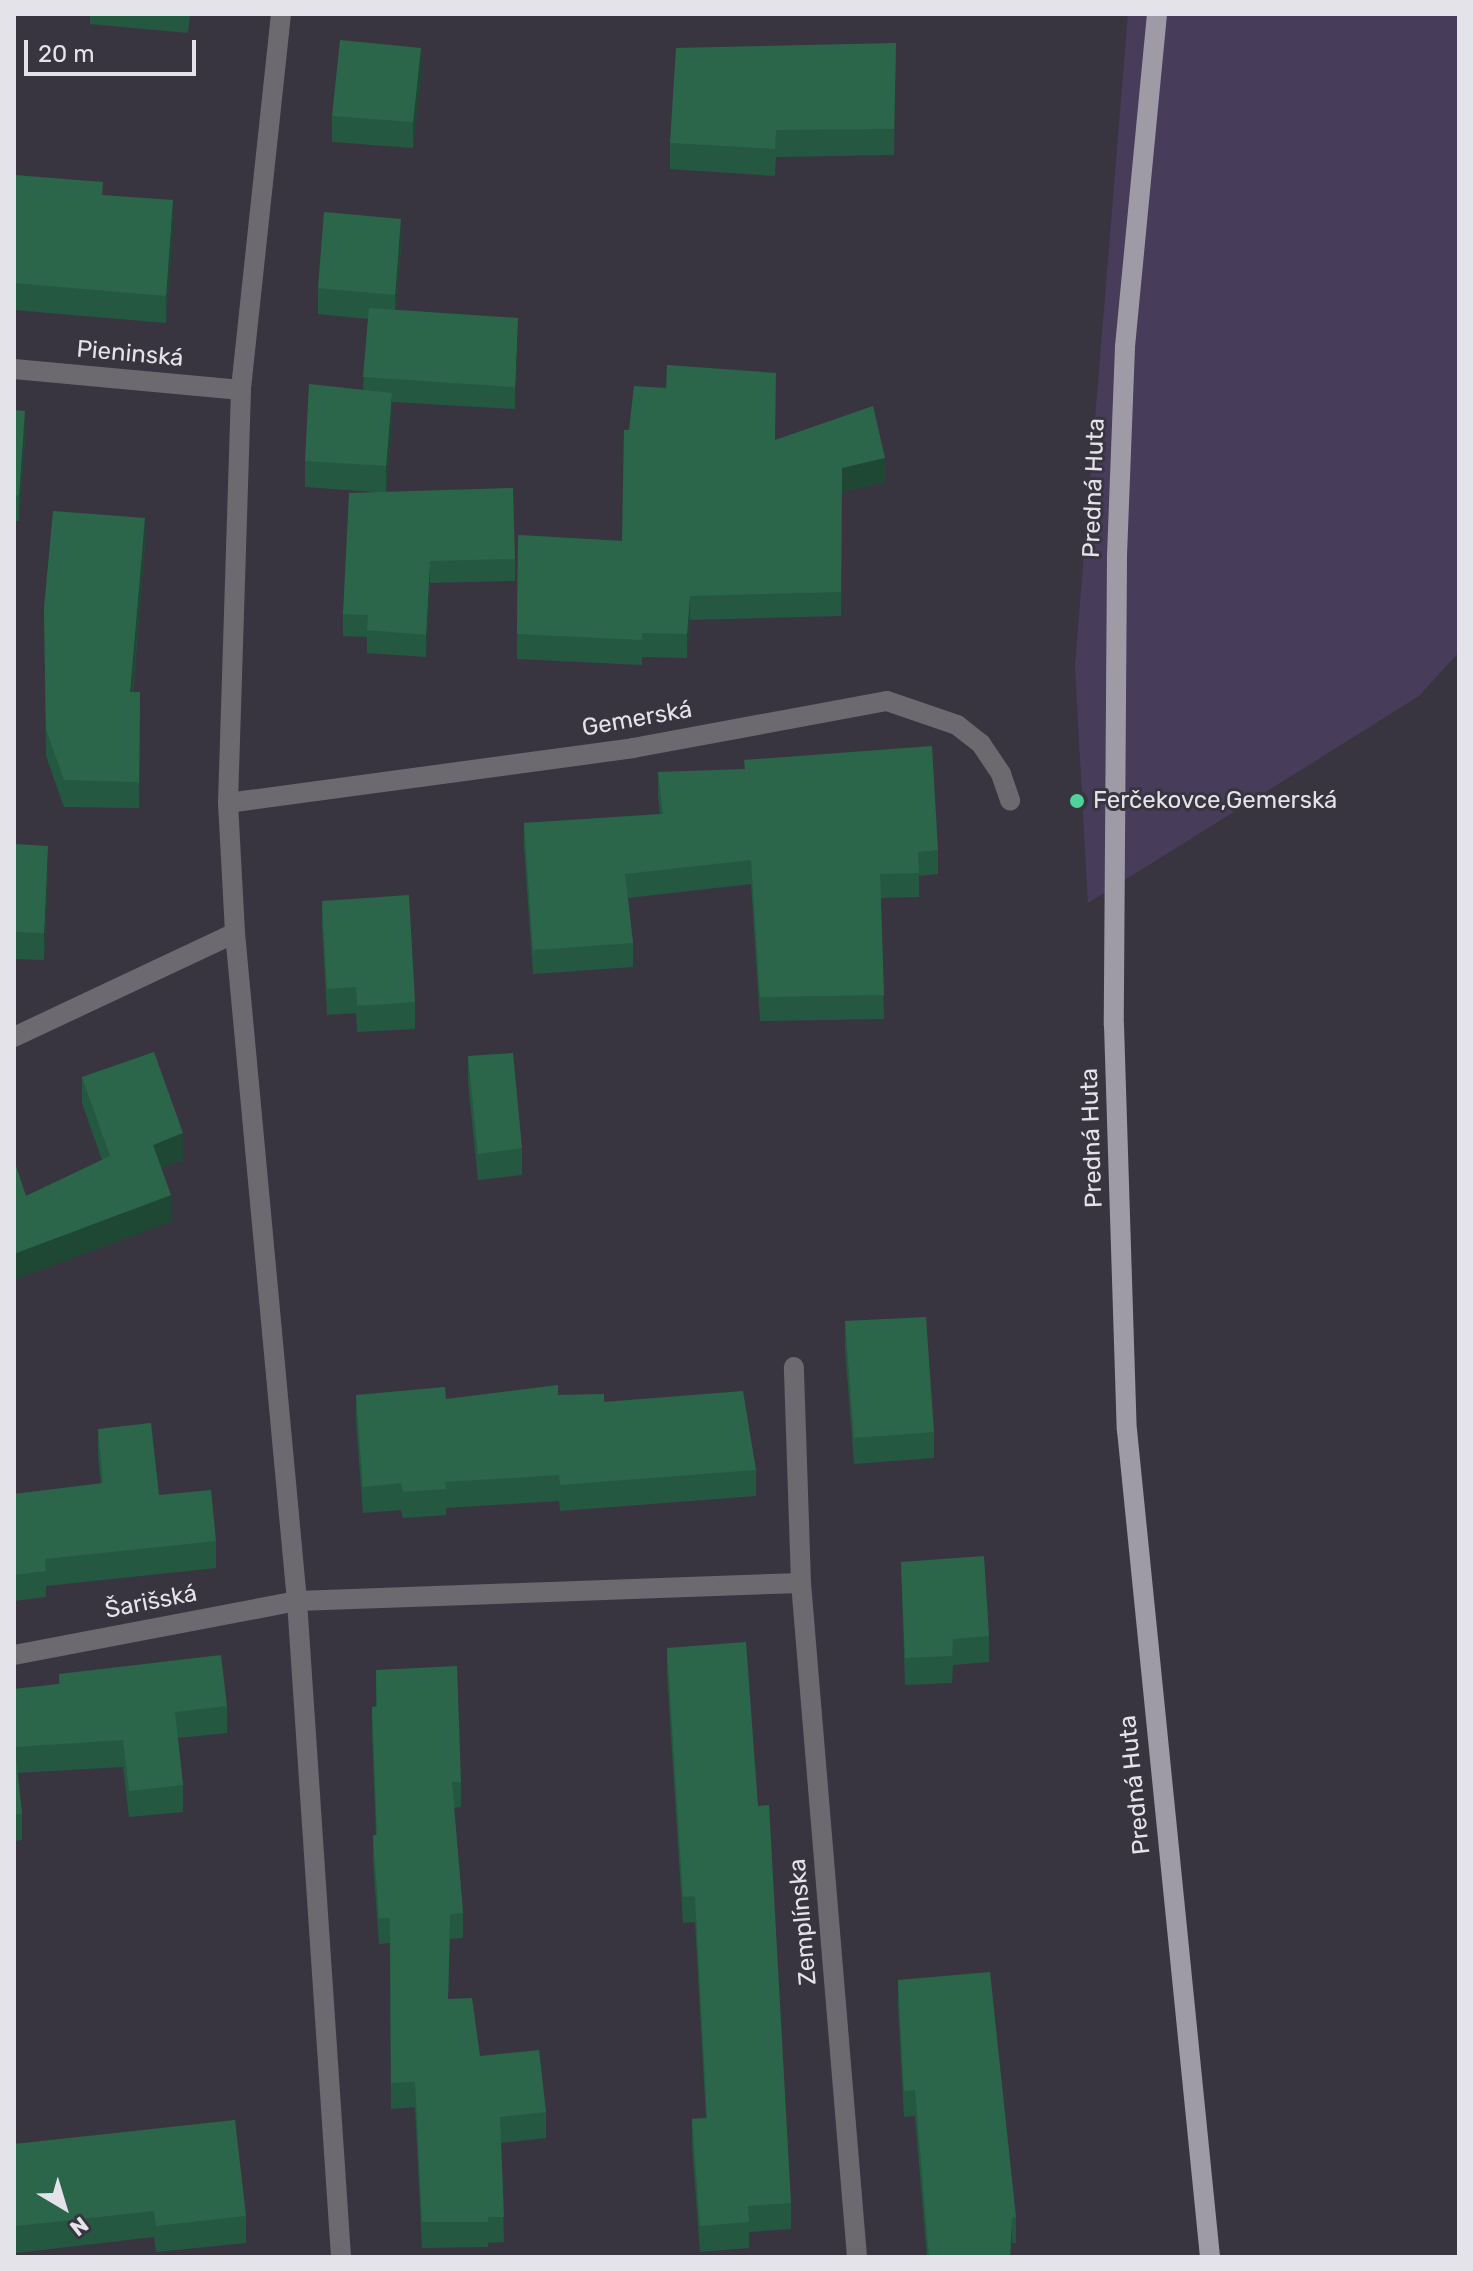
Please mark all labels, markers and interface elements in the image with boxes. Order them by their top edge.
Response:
scale bar [28,24,200,74]
text: 20 m [38,40,95,68]
street label: Pieninská [75,335,185,373]
street label: Predná Huta [1077,418,1111,558]
street label: Gemerská [580,695,694,743]
place label: Ferčekovce,Gemerská [1093,787,1337,815]
marker: Ferčekovce,Gemerská [1068,792,1086,810]
street label: Predná Huta [1075,1068,1109,1208]
street label: Šarišská [103,1579,199,1625]
street label: Predná Huta [1113,1714,1157,1856]
street label: Zemplínska [783,1858,823,1986]
north arrow [24,2167,104,2247]
text: N [65,2211,94,2242]

